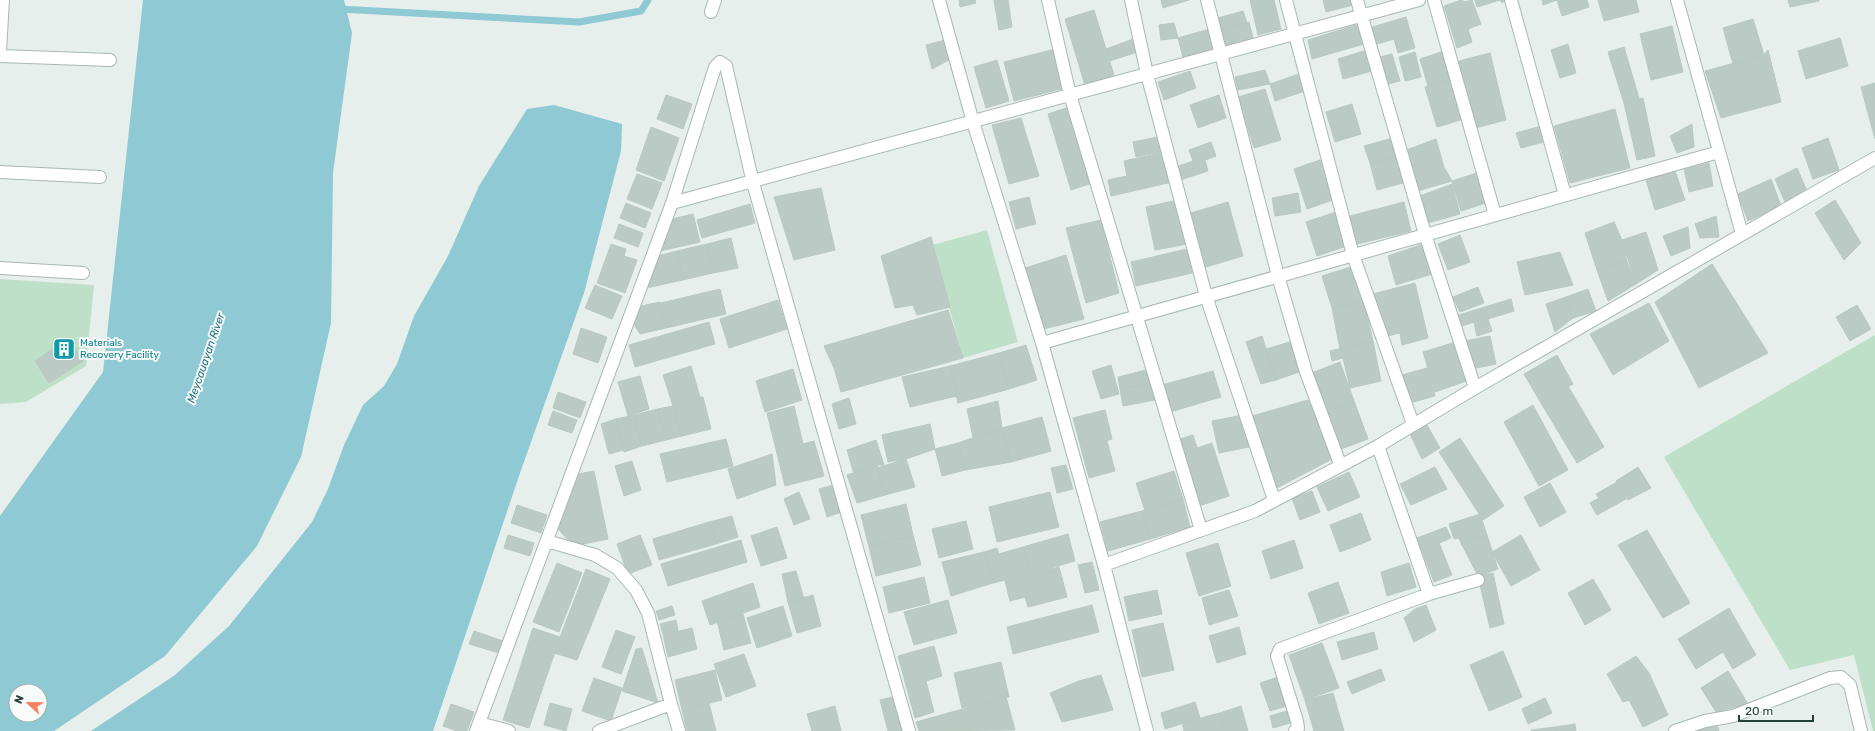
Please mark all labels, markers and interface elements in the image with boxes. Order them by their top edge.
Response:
water label: Meycauayan River [185,311,228,405]
building icon: Materials Recovery Facility [51,336,77,362]
place label: Materials Recovery Facility [80,337,159,361]
north arrow [8,683,48,723]
text: N [12,693,27,706]
scale bar [1739,697,1813,723]
text: 20 m [1745,704,1773,718]

